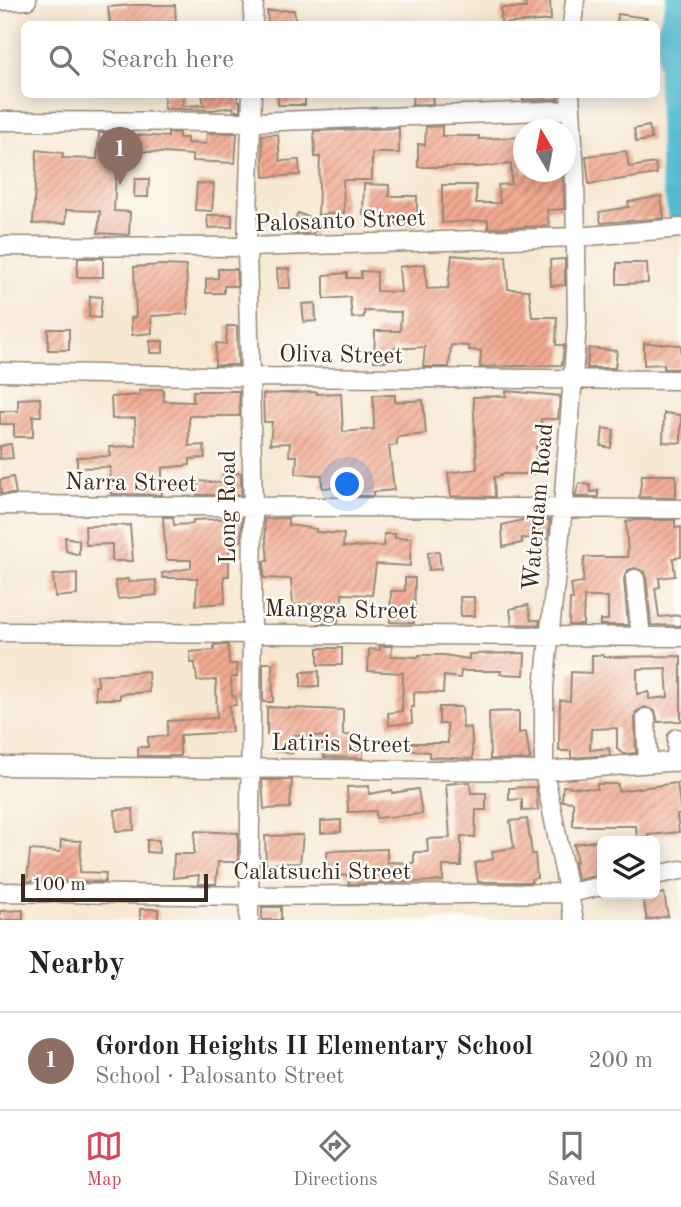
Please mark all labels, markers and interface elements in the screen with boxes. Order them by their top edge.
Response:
search box [21,21,660,98]
icon: search [45,41,83,79]
text: Search here [101,47,234,73]
north arrow [513,119,576,182]
pin: 1 [97,127,143,185]
street label: Palosanto Street [254,207,426,237]
street label: Oliva Street [279,343,403,369]
street label: Waterdam Road [520,422,558,592]
street label: Long Road [217,450,241,564]
your location [330,467,364,501]
street label: Narra Street [65,471,197,497]
street label: Mangga Street [264,598,418,624]
street label: Latiris Street [271,732,411,758]
map controls [597,836,660,899]
button: layers [597,836,660,899]
street label: Calatsuchi Street [233,861,411,885]
scale bar [21,871,208,903]
text: 100 m [32,876,85,895]
text: Nearby [28,950,125,980]
text: Gordon Heights II Elementary School [95,1034,533,1060]
text: 1 [44,1049,58,1072]
text: 200 m [588,1049,653,1072]
text: School · Palosanto Street [95,1065,344,1088]
tab: Map [85,1127,123,1192]
tab: Directions [293,1127,378,1192]
tab: Saved [548,1127,596,1192]

